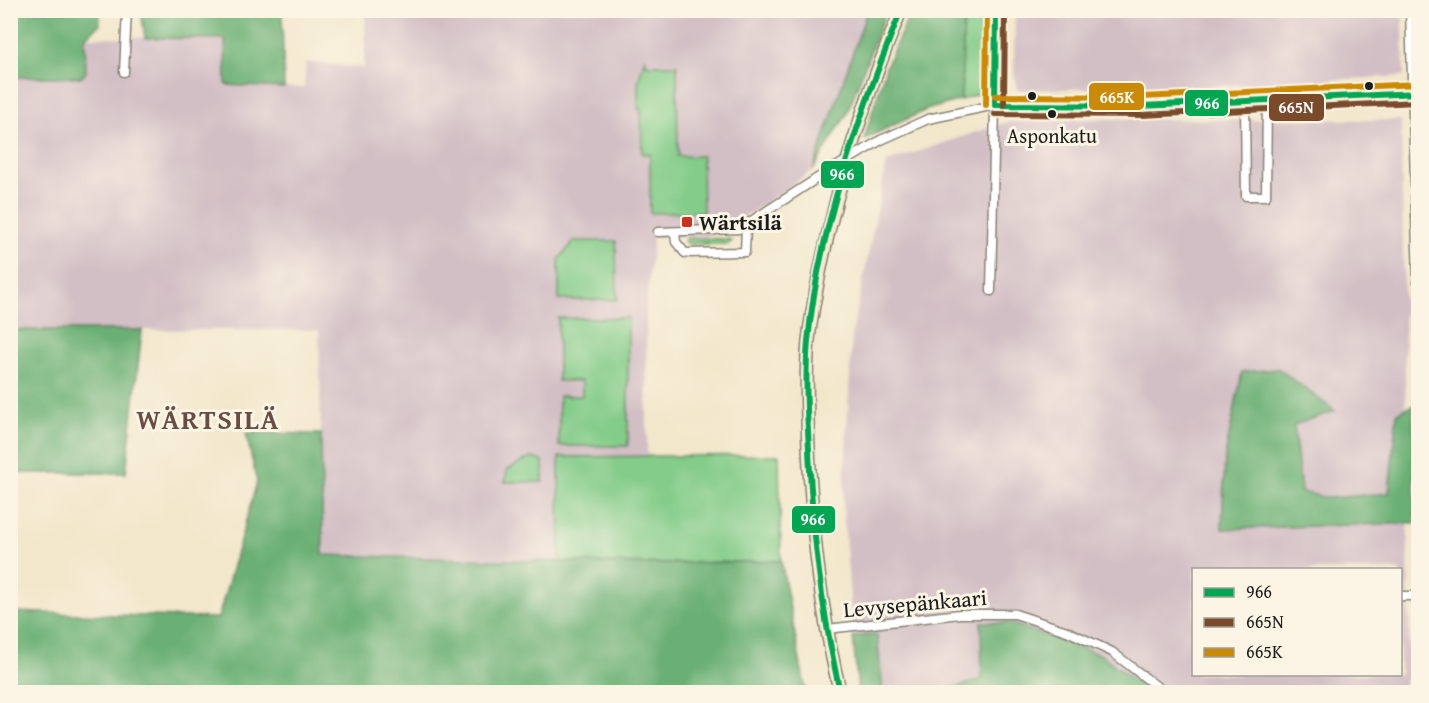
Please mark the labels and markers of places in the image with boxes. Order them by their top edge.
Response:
unlabelled marker [1363,80,1375,92]
unlabelled marker [1026,90,1038,102]
marker: Asponkatu [1046,108,1058,120]
place label: Asponkatu [1007,121,1097,150]
place label: Wärtsilä [699,206,783,238]
marker: Wärtsilä [680,215,694,229]

